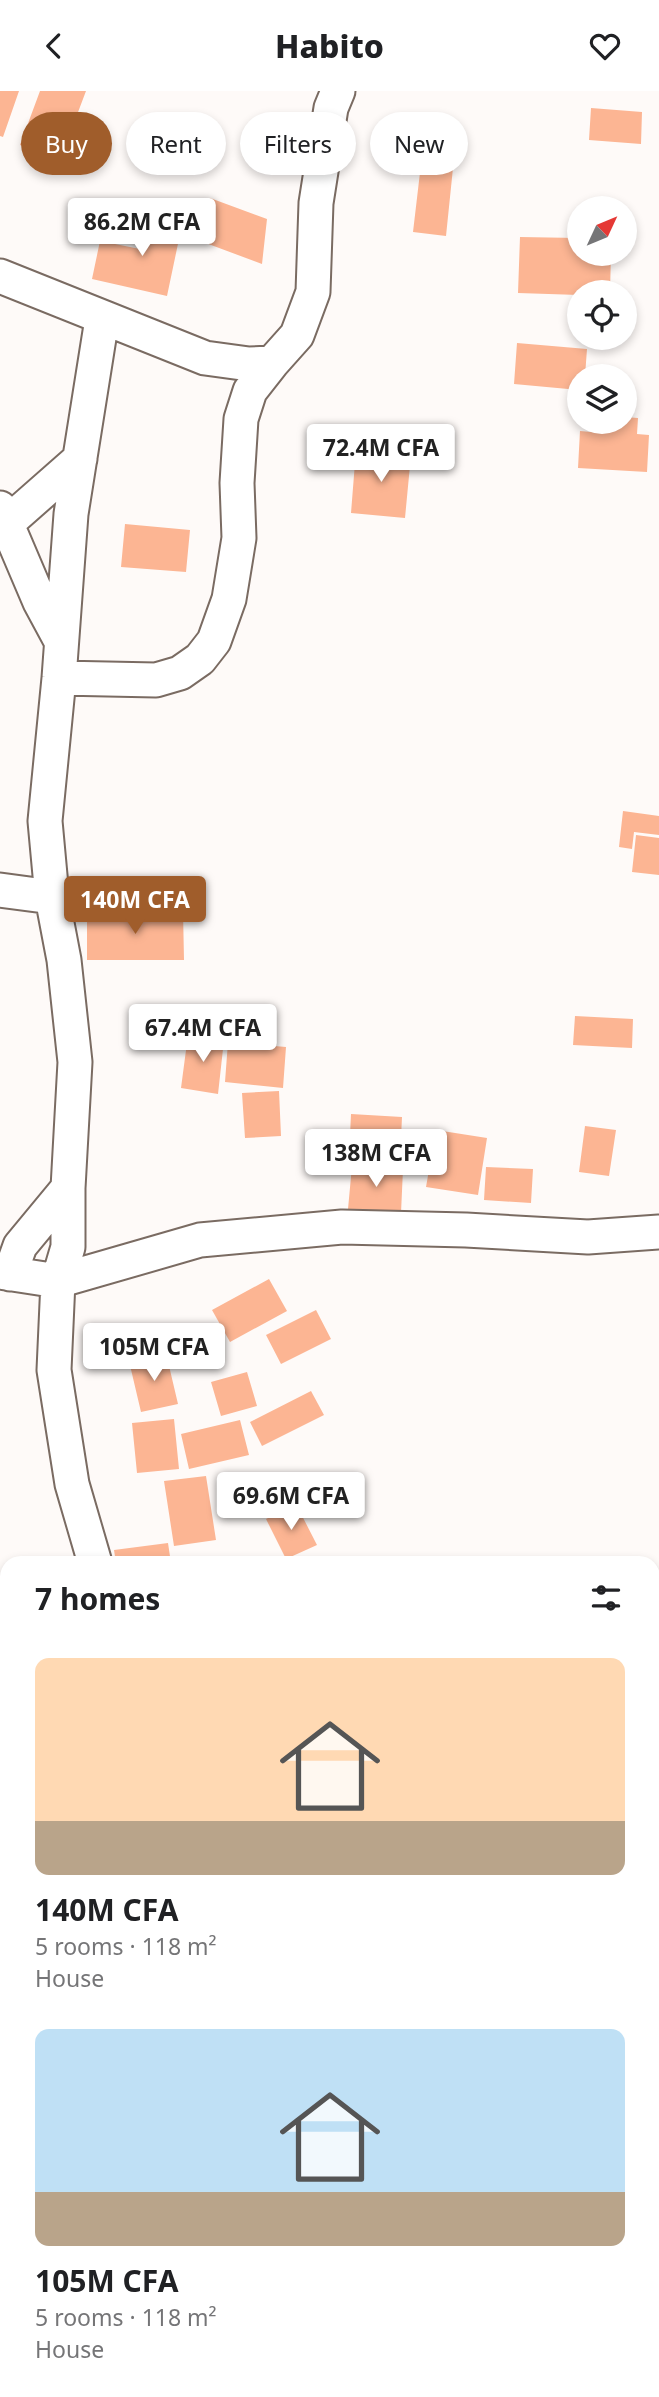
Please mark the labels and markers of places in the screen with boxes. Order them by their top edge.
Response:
pin: 86.2M CFA [62,199,222,258]
pin: 72.4M CFA [301,425,461,484]
pin: 140M CFA [63,877,207,936]
pin: 67.4M CFA [123,1005,283,1064]
pin: 138M CFA [304,1129,448,1189]
pin: 105M CFA [82,1323,226,1383]
pin: 69.6M CFA [211,1473,371,1532]

